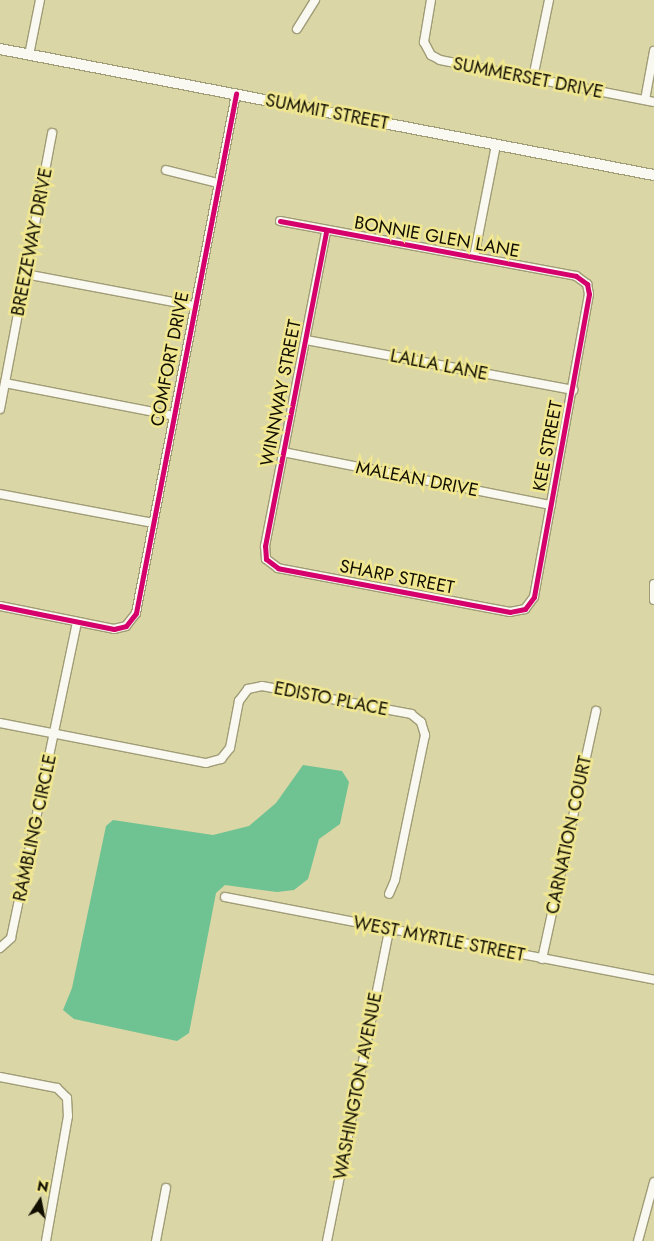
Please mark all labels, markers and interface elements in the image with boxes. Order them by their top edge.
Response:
street label: SUMMERSET DRIVE [451,53,605,103]
street label: SUMMIT STREET [264,89,390,135]
street label: BREEZEWAY DRIVE [7,166,57,318]
street label: BONNIE GLEN LANE [353,212,521,262]
street label: COMFORT DRIVE [146,290,194,428]
street label: WINNWAY STREET [256,318,306,468]
street label: LALLA LANE [388,345,490,385]
street label: KEE STREET [529,399,567,493]
street label: MALEAN DRIVE [354,457,480,501]
street label: SHARP STREET [338,555,456,599]
street label: EDISTO PLACE [272,677,390,721]
street label: RAMBLING CIRCLE [9,753,61,903]
street label: CARNATION COURT [542,754,596,916]
street label: WEST MYRTLE STREET [351,912,527,966]
street label: WASHINGTON AVENUE [329,990,387,1182]
text: N [35,1175,50,1197]
north arrow [15,1176,65,1226]

